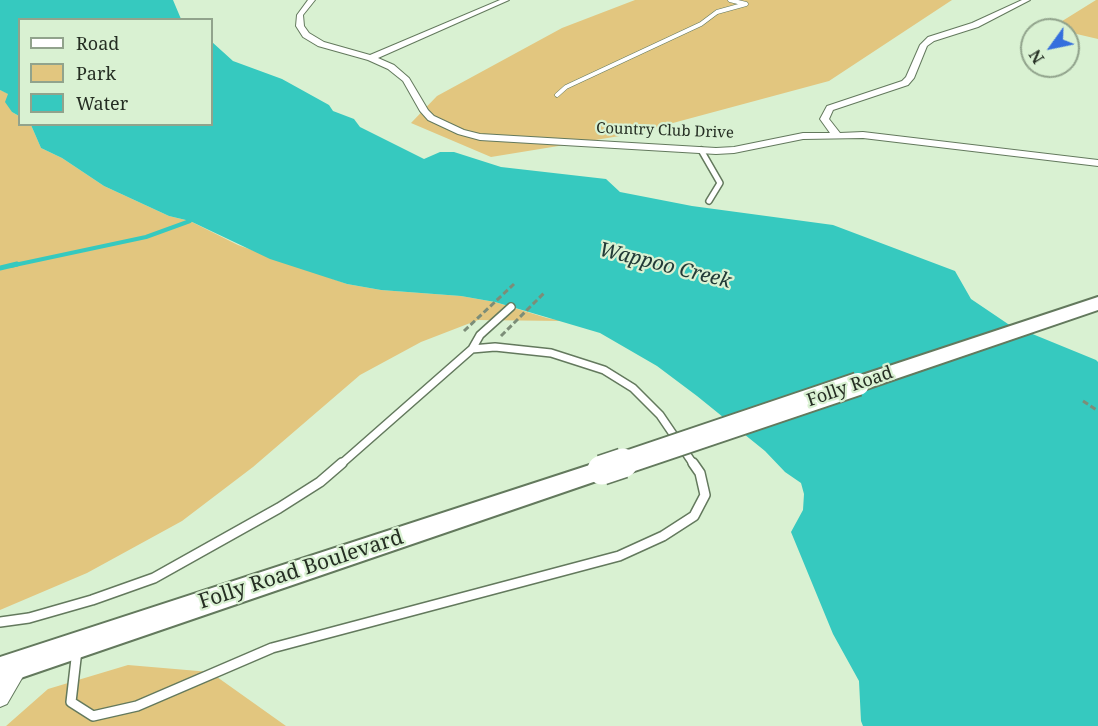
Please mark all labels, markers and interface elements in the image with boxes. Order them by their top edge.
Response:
legend [18,18,213,126]
north arrow [1020,18,1080,78]
text: Road [76,31,119,55]
text: N [1024,45,1049,68]
text: Park [76,61,116,85]
text: Water [76,91,128,115]
street label: Country Club Drive [596,120,734,142]
water label: Wappoo Creek [596,238,734,294]
street label: Folly Road [804,362,896,412]
street label: Folly Road Boulevard [195,525,407,615]

